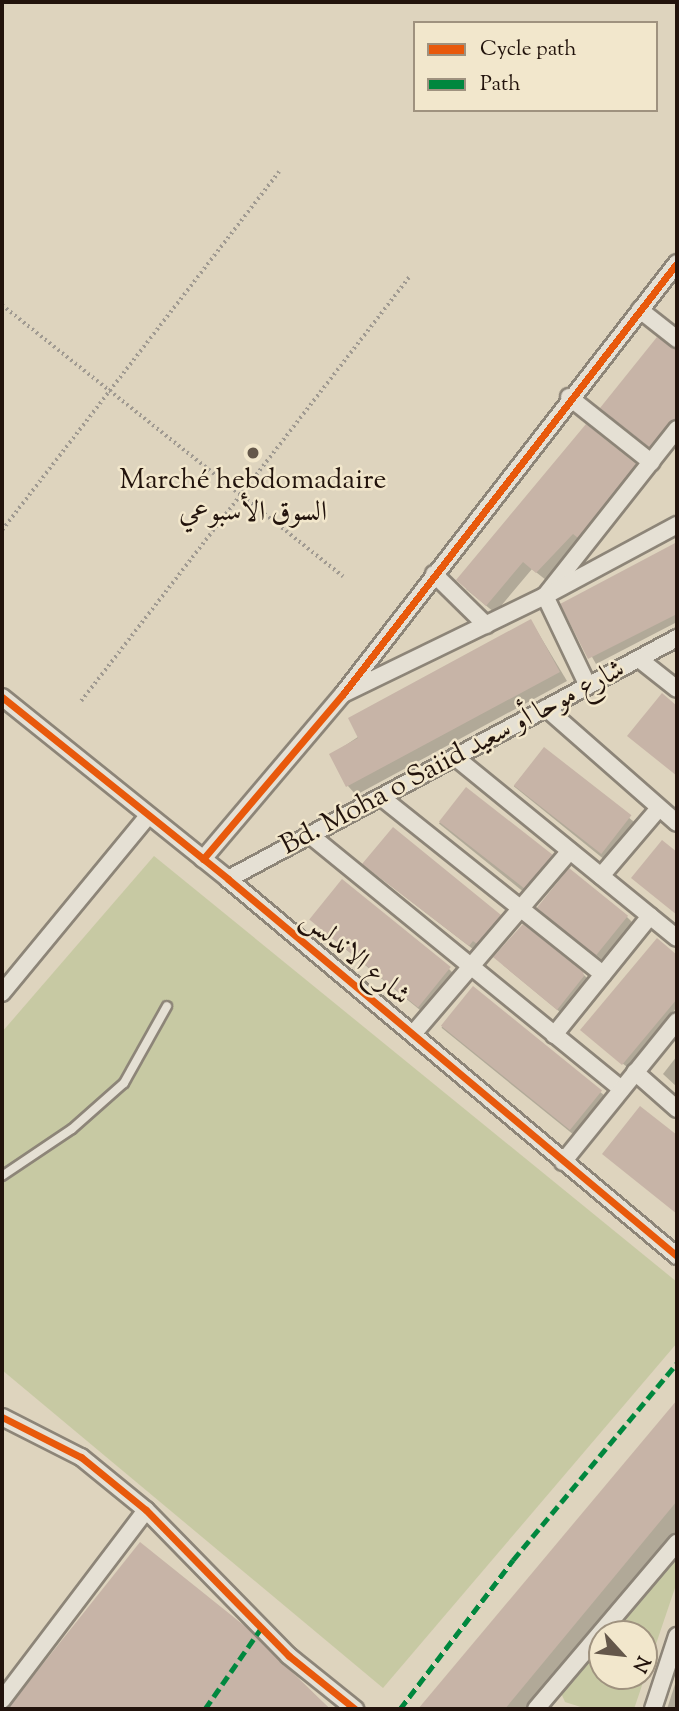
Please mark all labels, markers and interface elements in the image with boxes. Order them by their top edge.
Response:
legend [413,21,658,112]
text: Cycle path [480,35,577,65]
text: Path [480,70,521,100]
marker: Marché hebdomadaire السوق الأسبوعي [245,445,261,461]
place label: Marché hebdomadaire السوق الأسبوعي [119,464,387,530]
street label: Bd. Moha o Saiid شارع موحا أو سعيد [275,653,631,863]
street label: شارع الاندلس [294,903,416,1013]
north arrow [588,1620,658,1690]
text: N [625,1651,656,1677]

